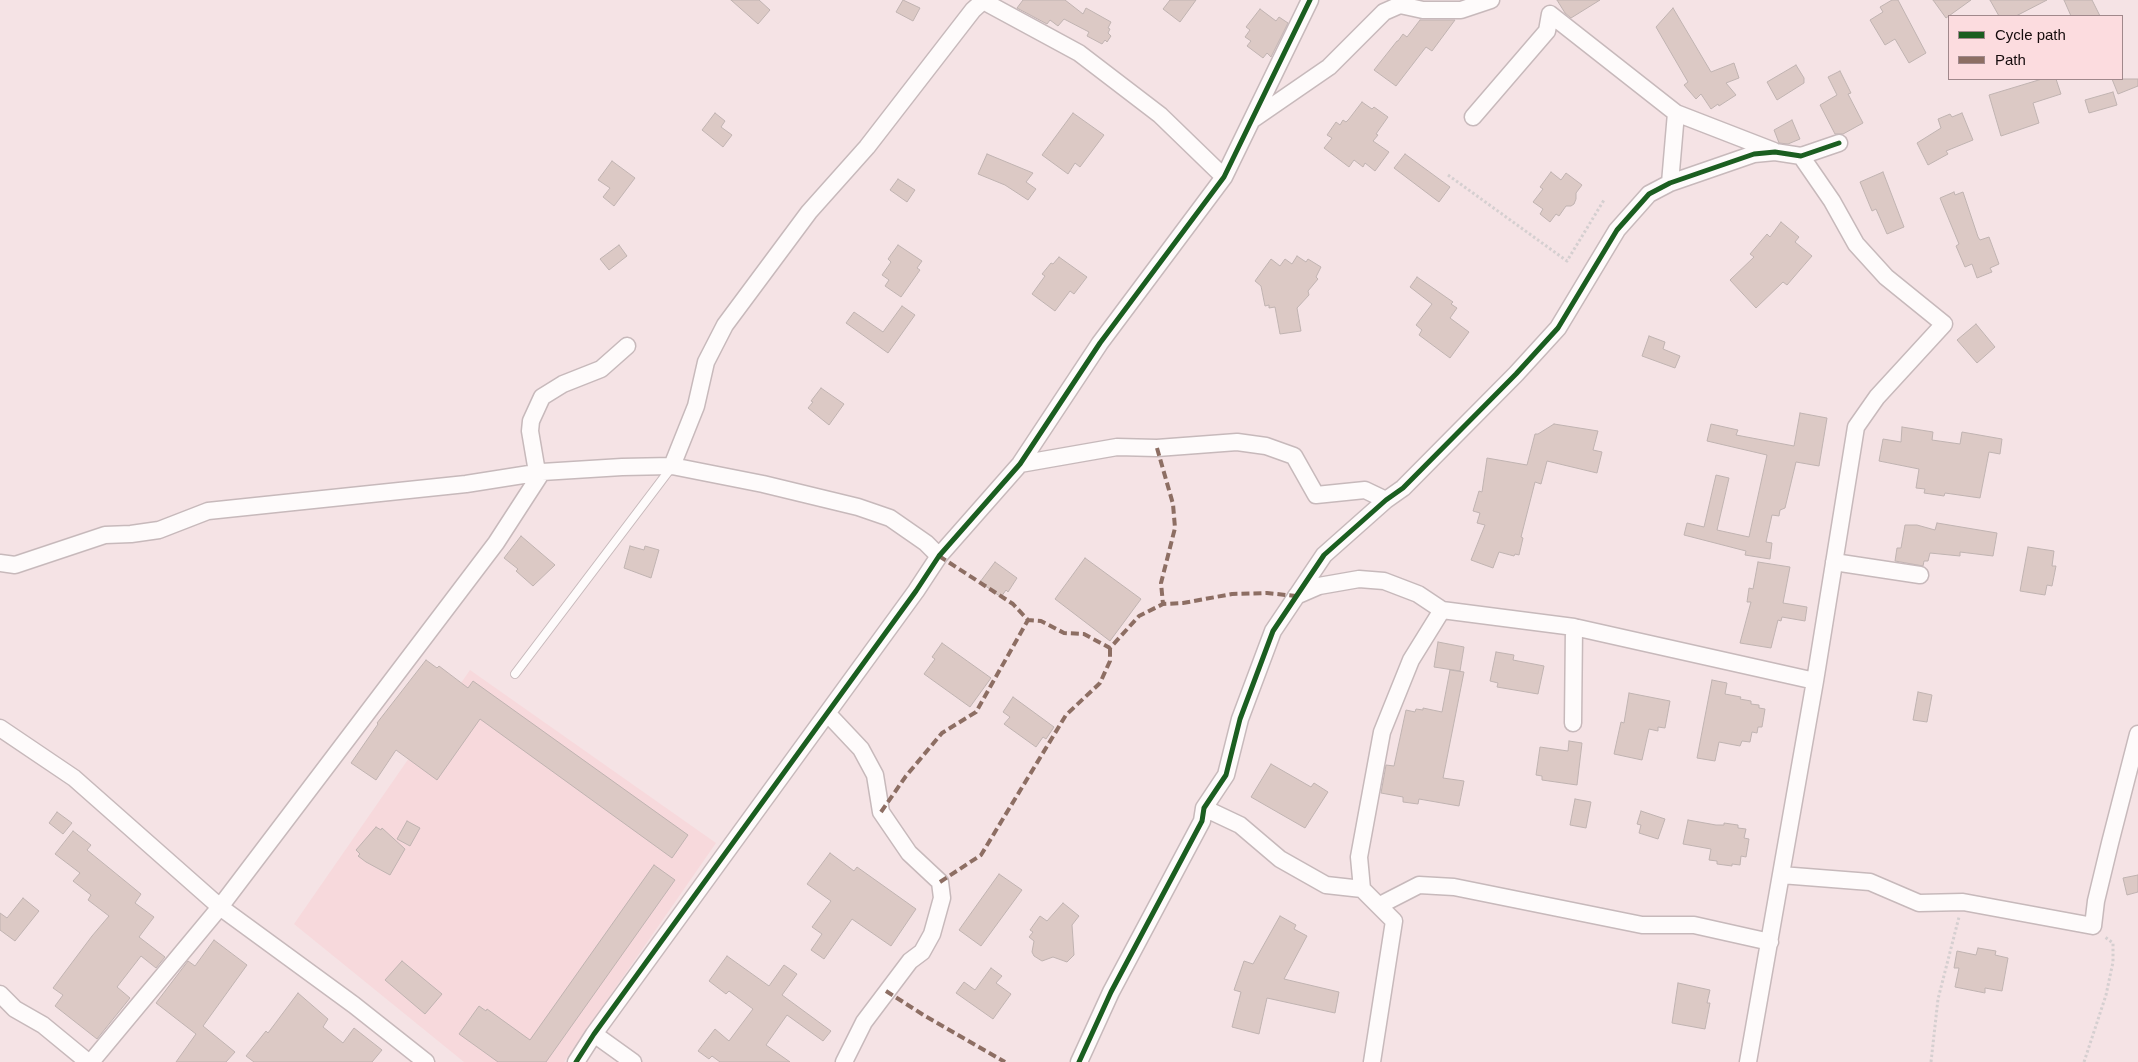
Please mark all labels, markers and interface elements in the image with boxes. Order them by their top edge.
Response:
legend [1948,15,2123,80]
text: Cycle path [1995,26,2066,43]
text: Path [1995,51,2026,68]

